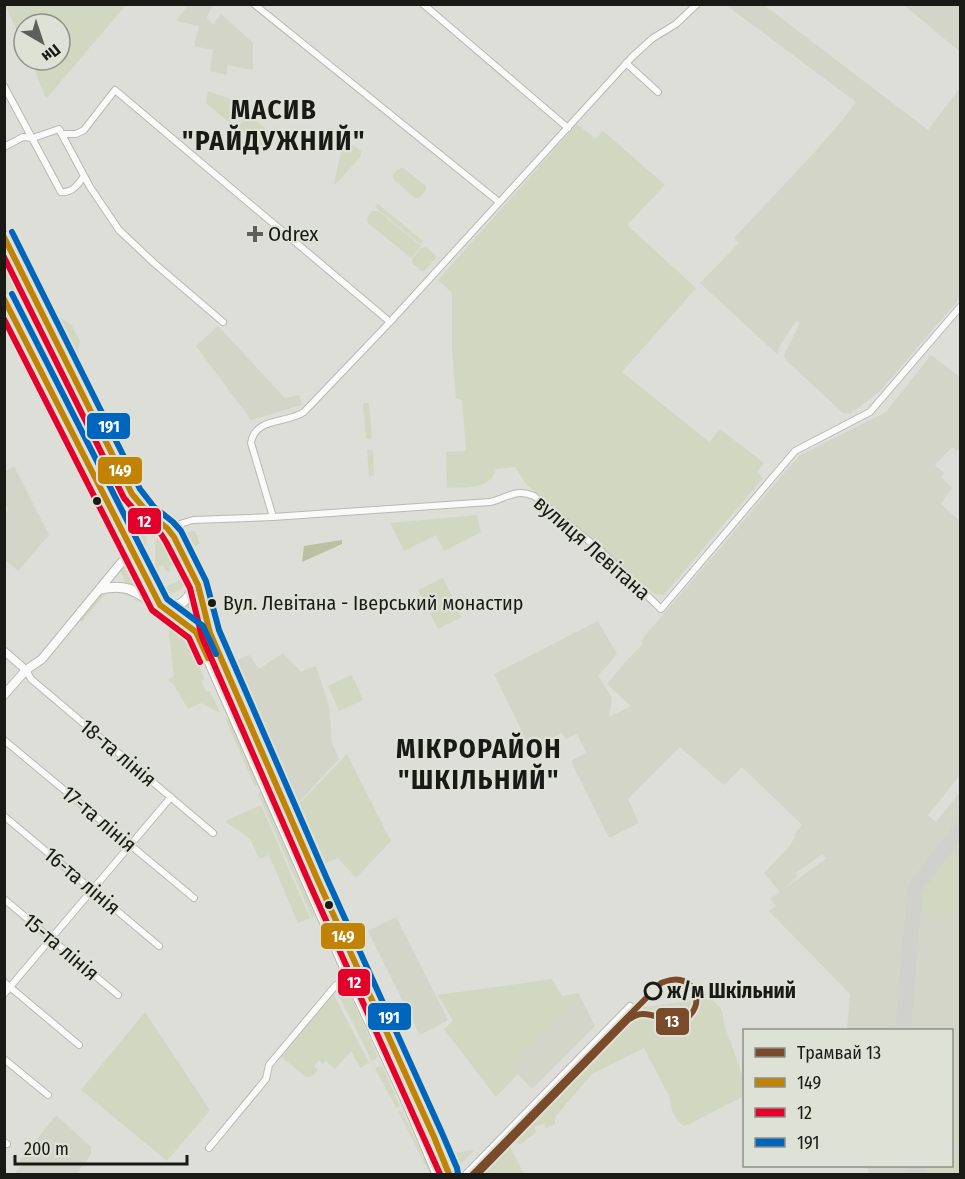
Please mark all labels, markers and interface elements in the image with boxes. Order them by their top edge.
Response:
north arrow [12,12,72,72]
text: Пн [38,40,64,66]
district label: МАСИВ "РАЙДУЖНИЙ" [182,94,366,157]
place label: Odrex [268,221,319,247]
marker: Odrex [246,225,264,243]
line badge: 191 [86,412,131,440]
text: 191 [98,417,120,436]
line badge: 149 [97,456,143,485]
text: 149 [109,461,131,480]
street label: вулиця Левітана [528,490,656,606]
unlabelled marker [91,495,103,507]
line badge: 12 [127,507,162,535]
text: 12 [137,512,152,531]
place label: Вул. Левітана - Іверський монастир [223,591,523,615]
marker: Вул. Левітана - Іверський монастир [206,597,218,609]
street label: 18-та лінія [74,713,162,793]
district label: МІКРОРАЙОН "ШКІЛЬНИЙ" [396,732,562,796]
street label: 17-та лінія [56,780,142,858]
street label: 16-та лінія [38,841,126,921]
unlabelled marker [323,899,335,911]
street label: 15-та лінія [18,908,104,986]
line badge: 149 [320,922,366,950]
text: 149 [332,927,354,946]
line badge: 12 [337,968,371,997]
text: 12 [347,973,362,992]
place label: ж/м Шкільний [666,978,796,1004]
marker: ж/м Шкільний [644,982,662,1000]
line badge: 191 [367,1002,412,1031]
line badge: 13 [655,1007,690,1036]
text: 191 [378,1008,400,1027]
text: 13 [665,1012,680,1031]
legend [743,1029,953,1167]
text: Трамвай 13 [797,1042,881,1064]
text: 149 [797,1072,821,1094]
text: 12 [797,1102,812,1124]
scale bar [15,1128,188,1166]
text: 191 [797,1132,819,1154]
text: 200 m [24,1138,69,1160]

